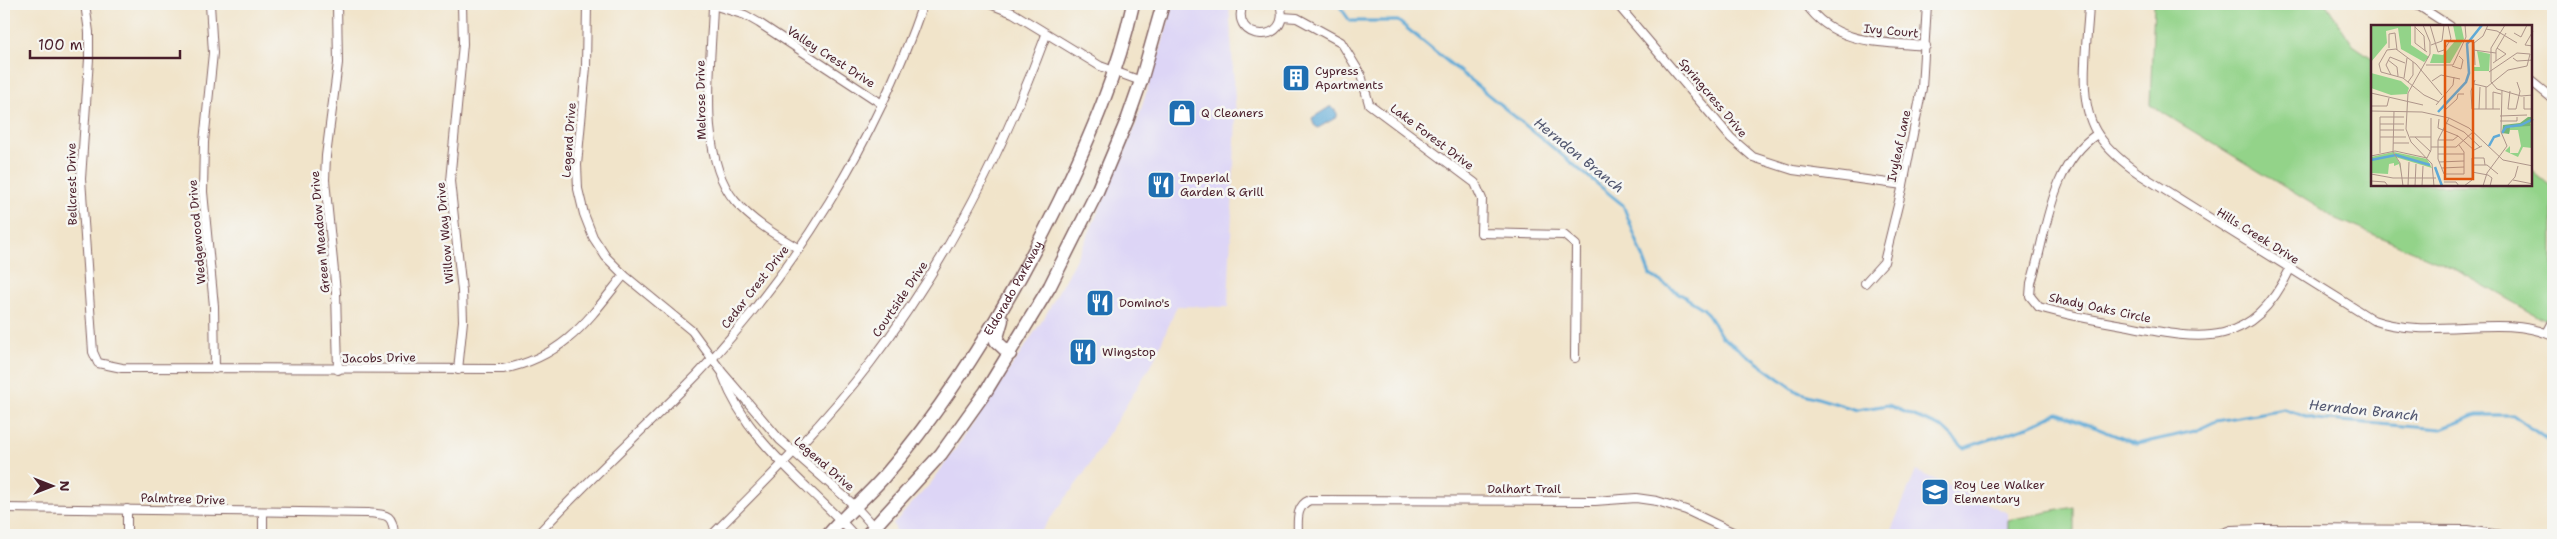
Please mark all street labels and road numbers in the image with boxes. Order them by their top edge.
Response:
street label: Ivy Court [1863,21,1919,41]
street label: Valley Crest Drive [784,22,878,92]
street label: Springcress Drive [1675,55,1751,141]
street label: Melrose Drive [692,60,710,140]
street label: Lake Forest Drive [1387,100,1477,174]
street label: Legend Drive [558,102,580,178]
street label: Ivyleaf Lane [1884,108,1914,184]
street label: Bellcrest Drive [63,142,81,225]
street label: Green Meadow Drive [307,170,333,294]
street label: Wedgewood Drive [184,179,210,285]
street label: Willow Way Drive [433,181,457,285]
street label: Hills Creek Drive [2214,204,2303,268]
street label: Eldorado Parkway [980,238,1046,339]
street label: Cedar Crest Drive [717,242,793,332]
street label: Courtside Drive [869,258,931,340]
street label: Shady Oaks Circle [2047,289,2153,327]
street label: Jacobs Drive [342,349,416,367]
street label: Legend Drive [790,433,858,495]
street label: Dalhart Trail [1487,481,1561,497]
street label: Palmtree Drive [140,490,226,508]

